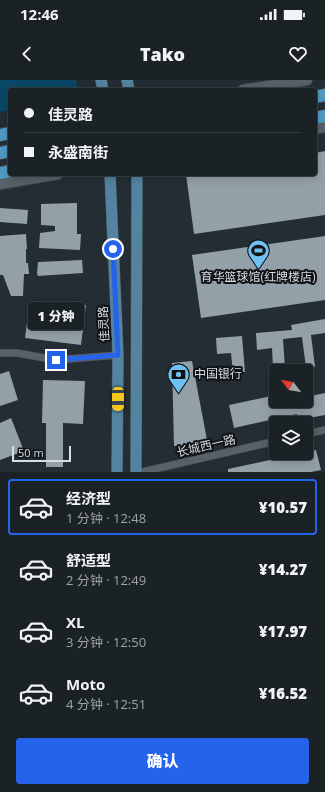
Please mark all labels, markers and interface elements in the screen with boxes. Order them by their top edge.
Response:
text: 12:46 [20,4,59,24]
text: Tako [140,42,185,66]
icon: back [16,43,38,65]
icon: heart [287,43,309,65]
text: 佳灵路 [48,104,93,124]
text: 永盛南街 [48,142,108,162]
sports icon: 育华篮球馆(红牌楼店) [245,237,271,270]
route start [104,240,122,258]
place label: 育华篮球馆(红牌楼店) [200,268,316,285]
callout: 1 分钟 [28,302,84,330]
street label: 佳灵路 [94,306,113,342]
text: 1 分钟 [38,307,75,325]
route end [47,351,65,369]
bank icon: 中国银行 [166,361,192,394]
north arrow [269,364,313,408]
map controls [269,364,313,460]
place label: 中国银行 [194,365,242,382]
car [112,387,124,411]
button: layers [269,416,313,460]
street label: 长城西一路 [175,430,237,461]
scale bar [12,444,71,463]
text: 50 m [18,445,44,460]
text: 经济型 [66,488,111,508]
icon: car [18,489,54,525]
text: ¥10.57 [259,497,307,517]
text: 1 分钟 · 12:48 [66,509,146,527]
text: 舒适型 [66,550,111,570]
icon: car [18,551,54,587]
text: ¥14.27 [259,559,307,579]
text: 2 分钟 · 12:49 [66,571,146,589]
text: XL [66,612,84,632]
icon: car [18,613,54,649]
text: ¥17.97 [259,621,307,641]
text: 3 分钟 · 12:50 [66,633,146,651]
text: Moto [66,674,105,694]
icon: car [18,675,54,711]
text: ¥16.52 [259,683,307,703]
text: 4 分钟 · 12:51 [66,695,146,713]
button: 确认 [16,738,309,784]

